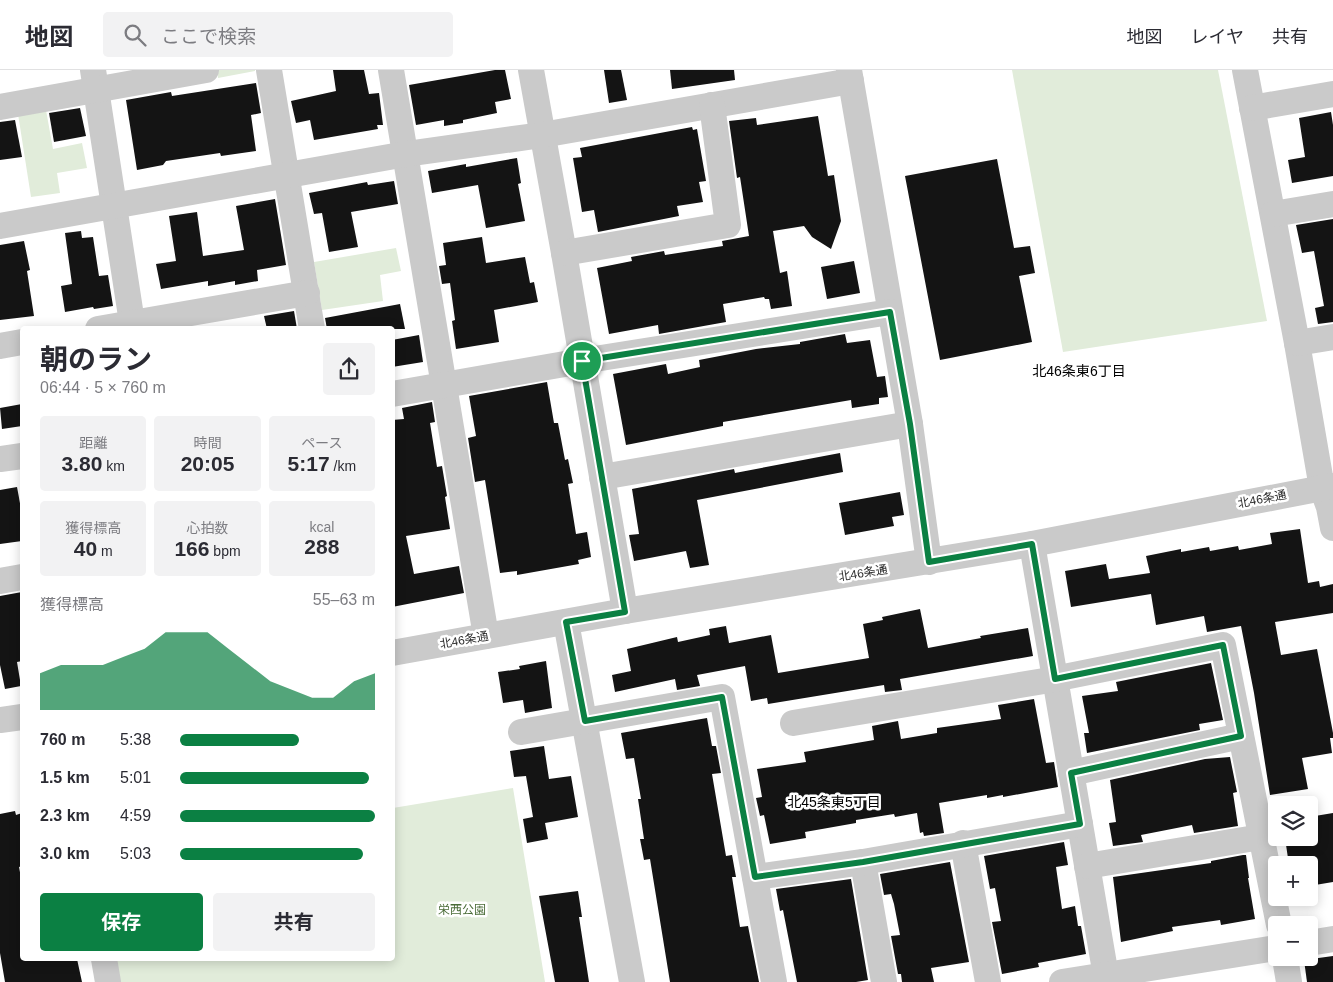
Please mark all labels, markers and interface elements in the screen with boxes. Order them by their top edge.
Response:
search box [103,12,453,57]
icon: search [121,21,149,49]
text: 地図 [25,23,73,50]
text: ここで検索 [161,26,256,47]
text: 地図 [1127,27,1163,47]
text: レイヤ [1191,27,1244,47]
text: 共有 [1272,27,1308,47]
pin [561,340,603,382]
button: share [323,343,375,395]
text: 朝のラン [40,344,152,375]
icon: arrive [568,347,596,375]
district label: 北46条東6丁目 [1032,363,1126,379]
text: 06:44 · 5 × 760 m [40,379,166,396]
text: 距離 [79,435,107,451]
text: 時間 [193,435,221,451]
text: ペース [301,435,342,451]
text: 3.80 [61,452,102,475]
text: 20:05 [181,452,234,475]
text: 5:17 [288,452,330,475]
text: km [102,458,125,474]
text: /km [330,458,356,474]
street label: 北46条通 [1236,487,1288,511]
text: kcal [309,519,334,535]
text: 獲得標高 [65,520,121,536]
text: 心拍数 [186,520,228,536]
text: 288 [304,535,339,558]
text: 40 [74,537,97,560]
text: 166 [174,537,209,560]
text: m [97,543,113,559]
text: bpm [209,543,241,559]
street label: 北46条通 [838,562,888,584]
text: 55–63 m [313,591,375,608]
text: 獲得標高 [40,596,104,613]
street label: 北46条通 [438,629,490,651]
text: 760 m [40,731,85,748]
text: 5:38 [120,731,151,748]
text: 1.5 km [40,769,90,786]
text: 5:01 [120,769,151,786]
district label: 北45条東5丁目 [787,794,881,810]
map controls [1268,796,1318,966]
button: layers [1268,796,1318,846]
text: 2.3 km [40,807,90,824]
text: 4:59 [120,807,151,824]
text: 3.0 km [40,845,90,862]
text: 5:03 [120,845,151,862]
button: + [1268,856,1318,906]
button: 保存 [40,893,203,951]
button: 共有 [213,893,375,951]
park label: 栄西公園 [438,903,486,917]
button: − [1268,916,1318,966]

